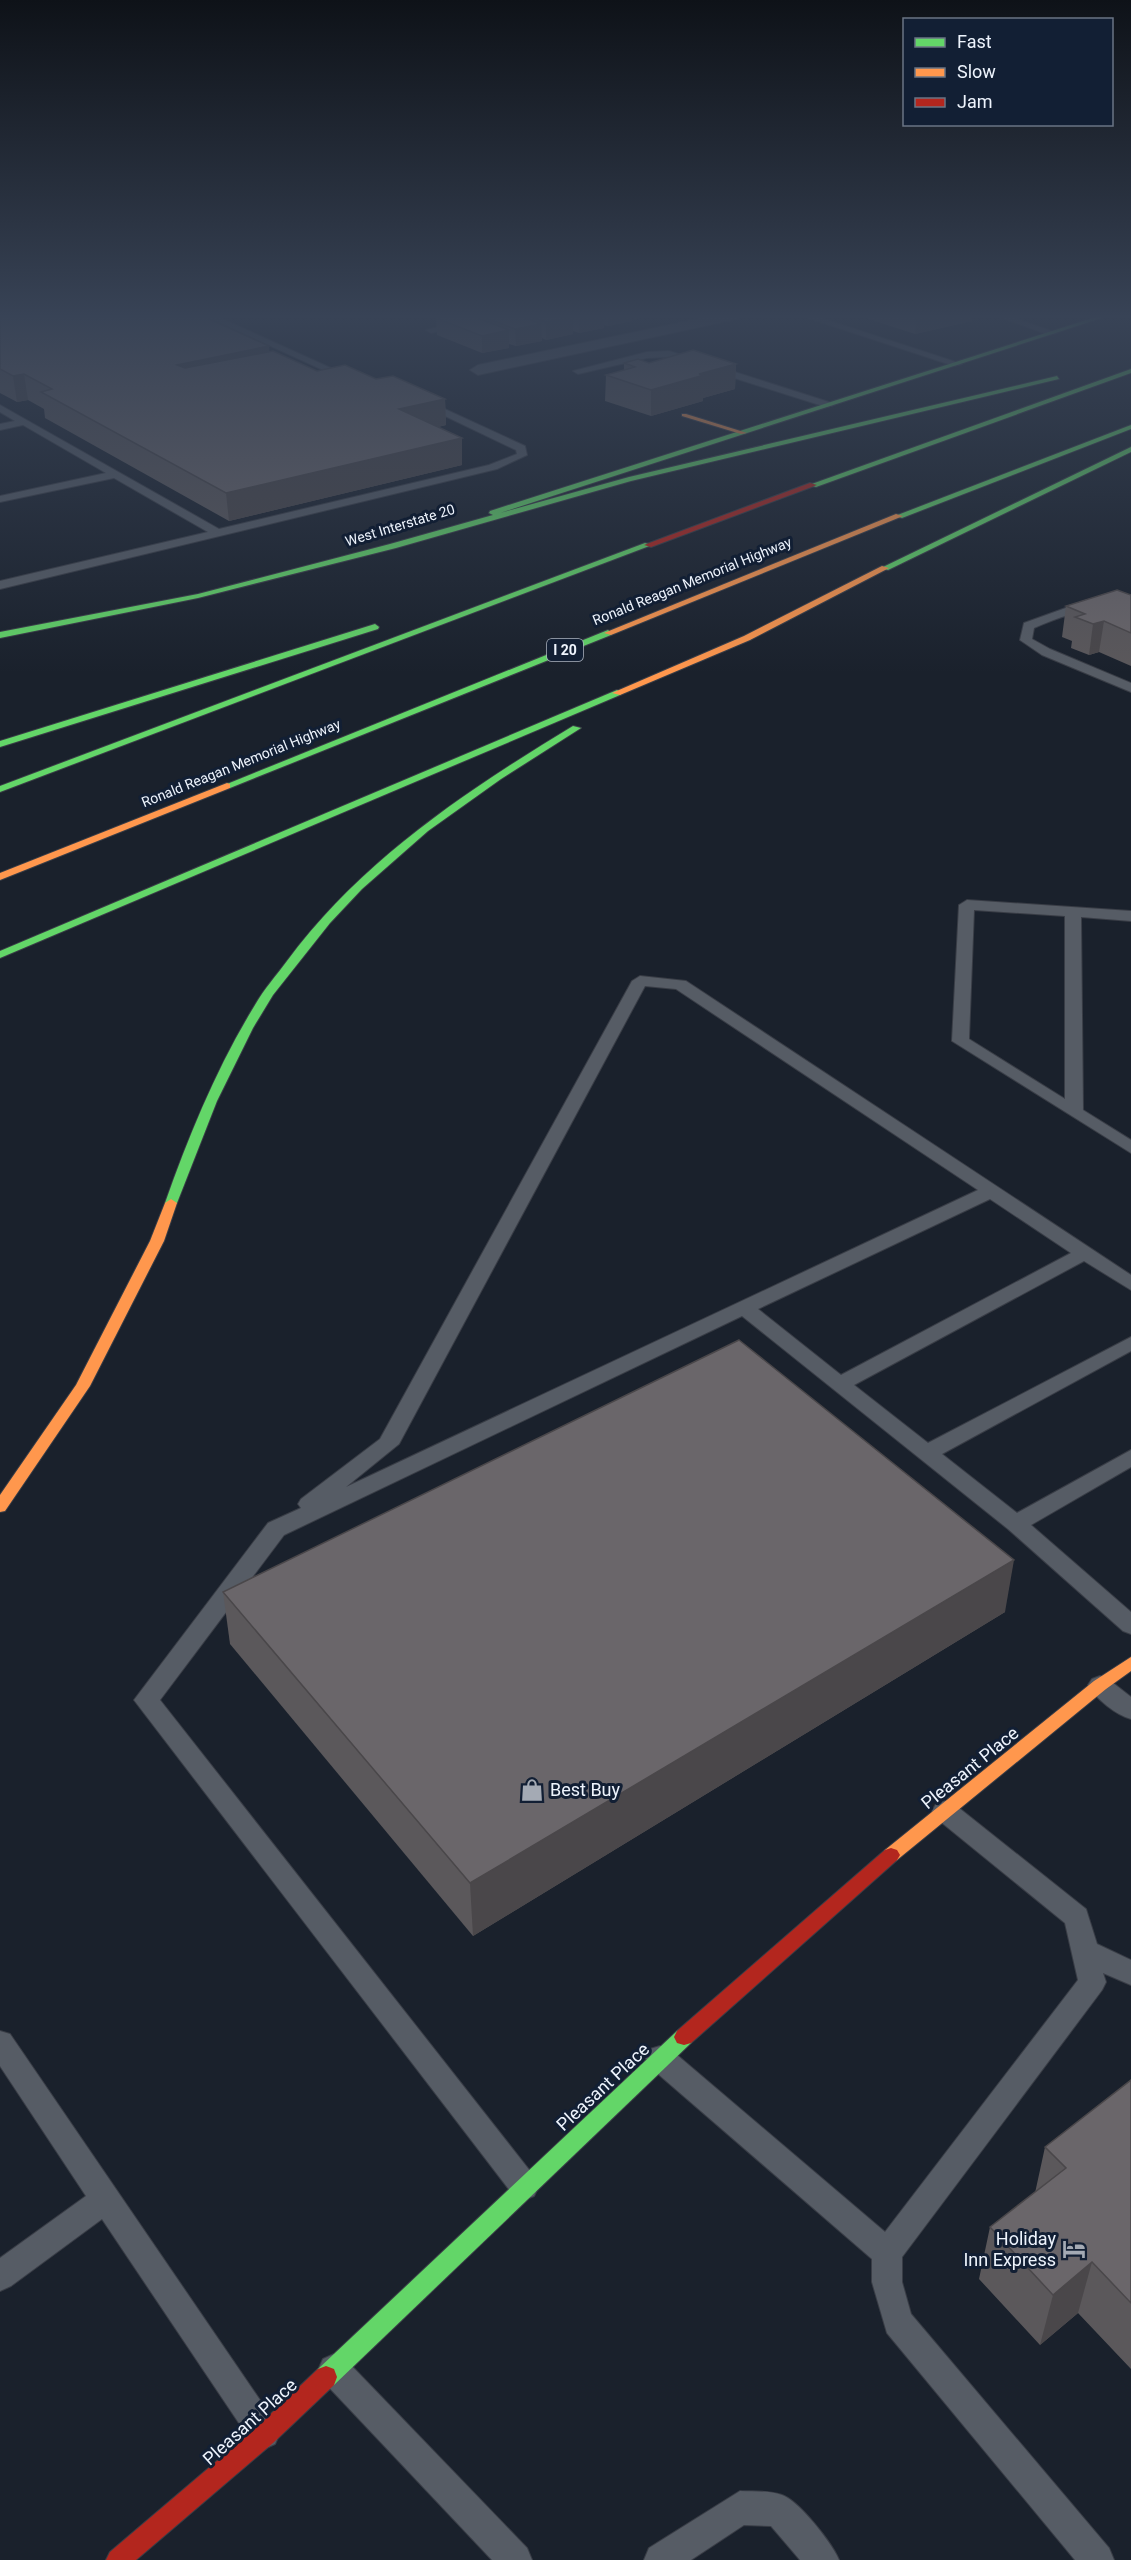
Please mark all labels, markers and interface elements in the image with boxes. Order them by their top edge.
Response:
legend [903,18,1113,126]
text: Fast [957,31,992,52]
text: Slow [957,61,996,82]
text: Jam [957,91,993,112]
street label: West Interstate 20 [343,501,457,549]
street label: Ronald Reagan Memorial Highway [590,534,794,628]
road number: I 20 [547,639,583,661]
street label: Ronald Reagan Memorial Highway [139,716,343,810]
street label: Pleasant Place [917,1722,1023,1813]
shop icon: Best Buy [519,1777,545,1803]
place label: Best Buy [550,1779,621,1800]
street label: Pleasant Place [552,2038,653,2135]
place label: Holiday Inn Express [963,2228,1056,2270]
hotel icon: Holiday Inn Express [1061,2236,1087,2262]
street label: Pleasant Place [198,2374,301,2469]

